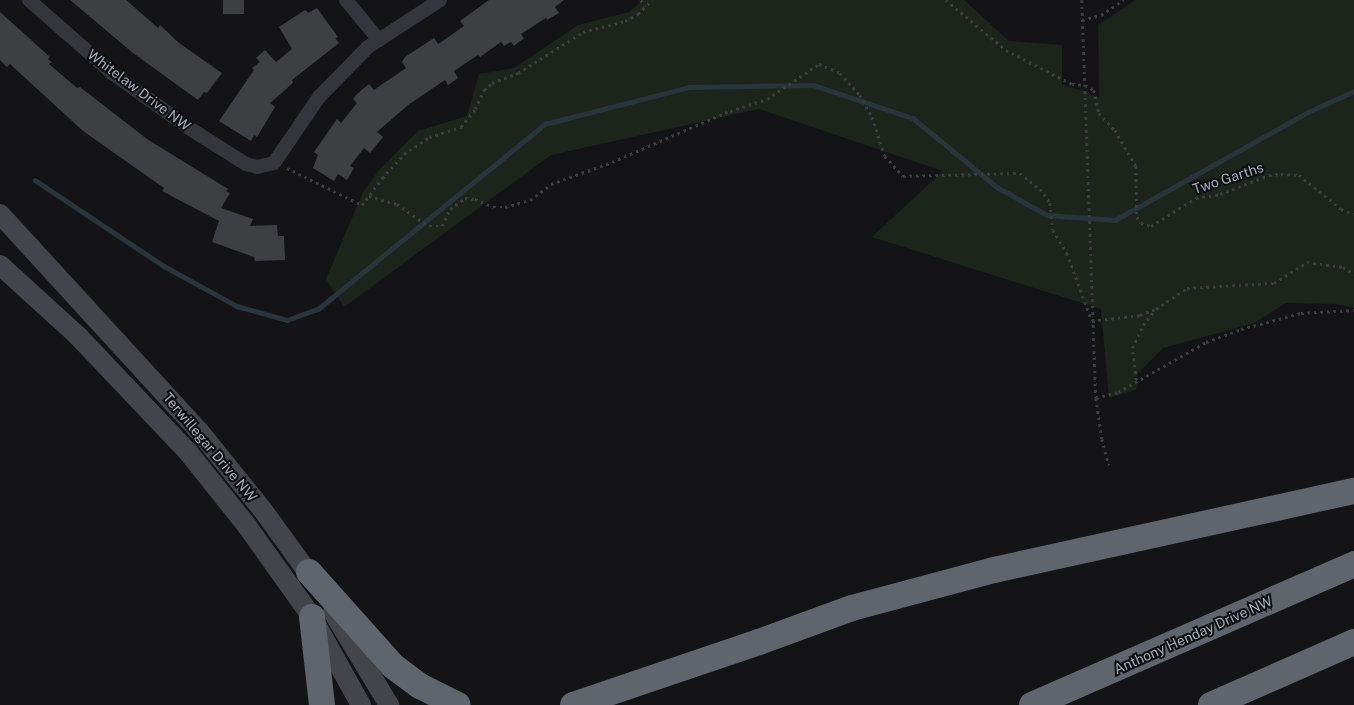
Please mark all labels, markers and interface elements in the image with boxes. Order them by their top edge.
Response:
street label: Whitelaw Drive NW [84,46,194,134]
street label: Two Garths [1190,159,1266,197]
street label: Terwillegar Drive NW [159,389,261,505]
street label: Anthony Henday Drive NW [1111,592,1275,678]

